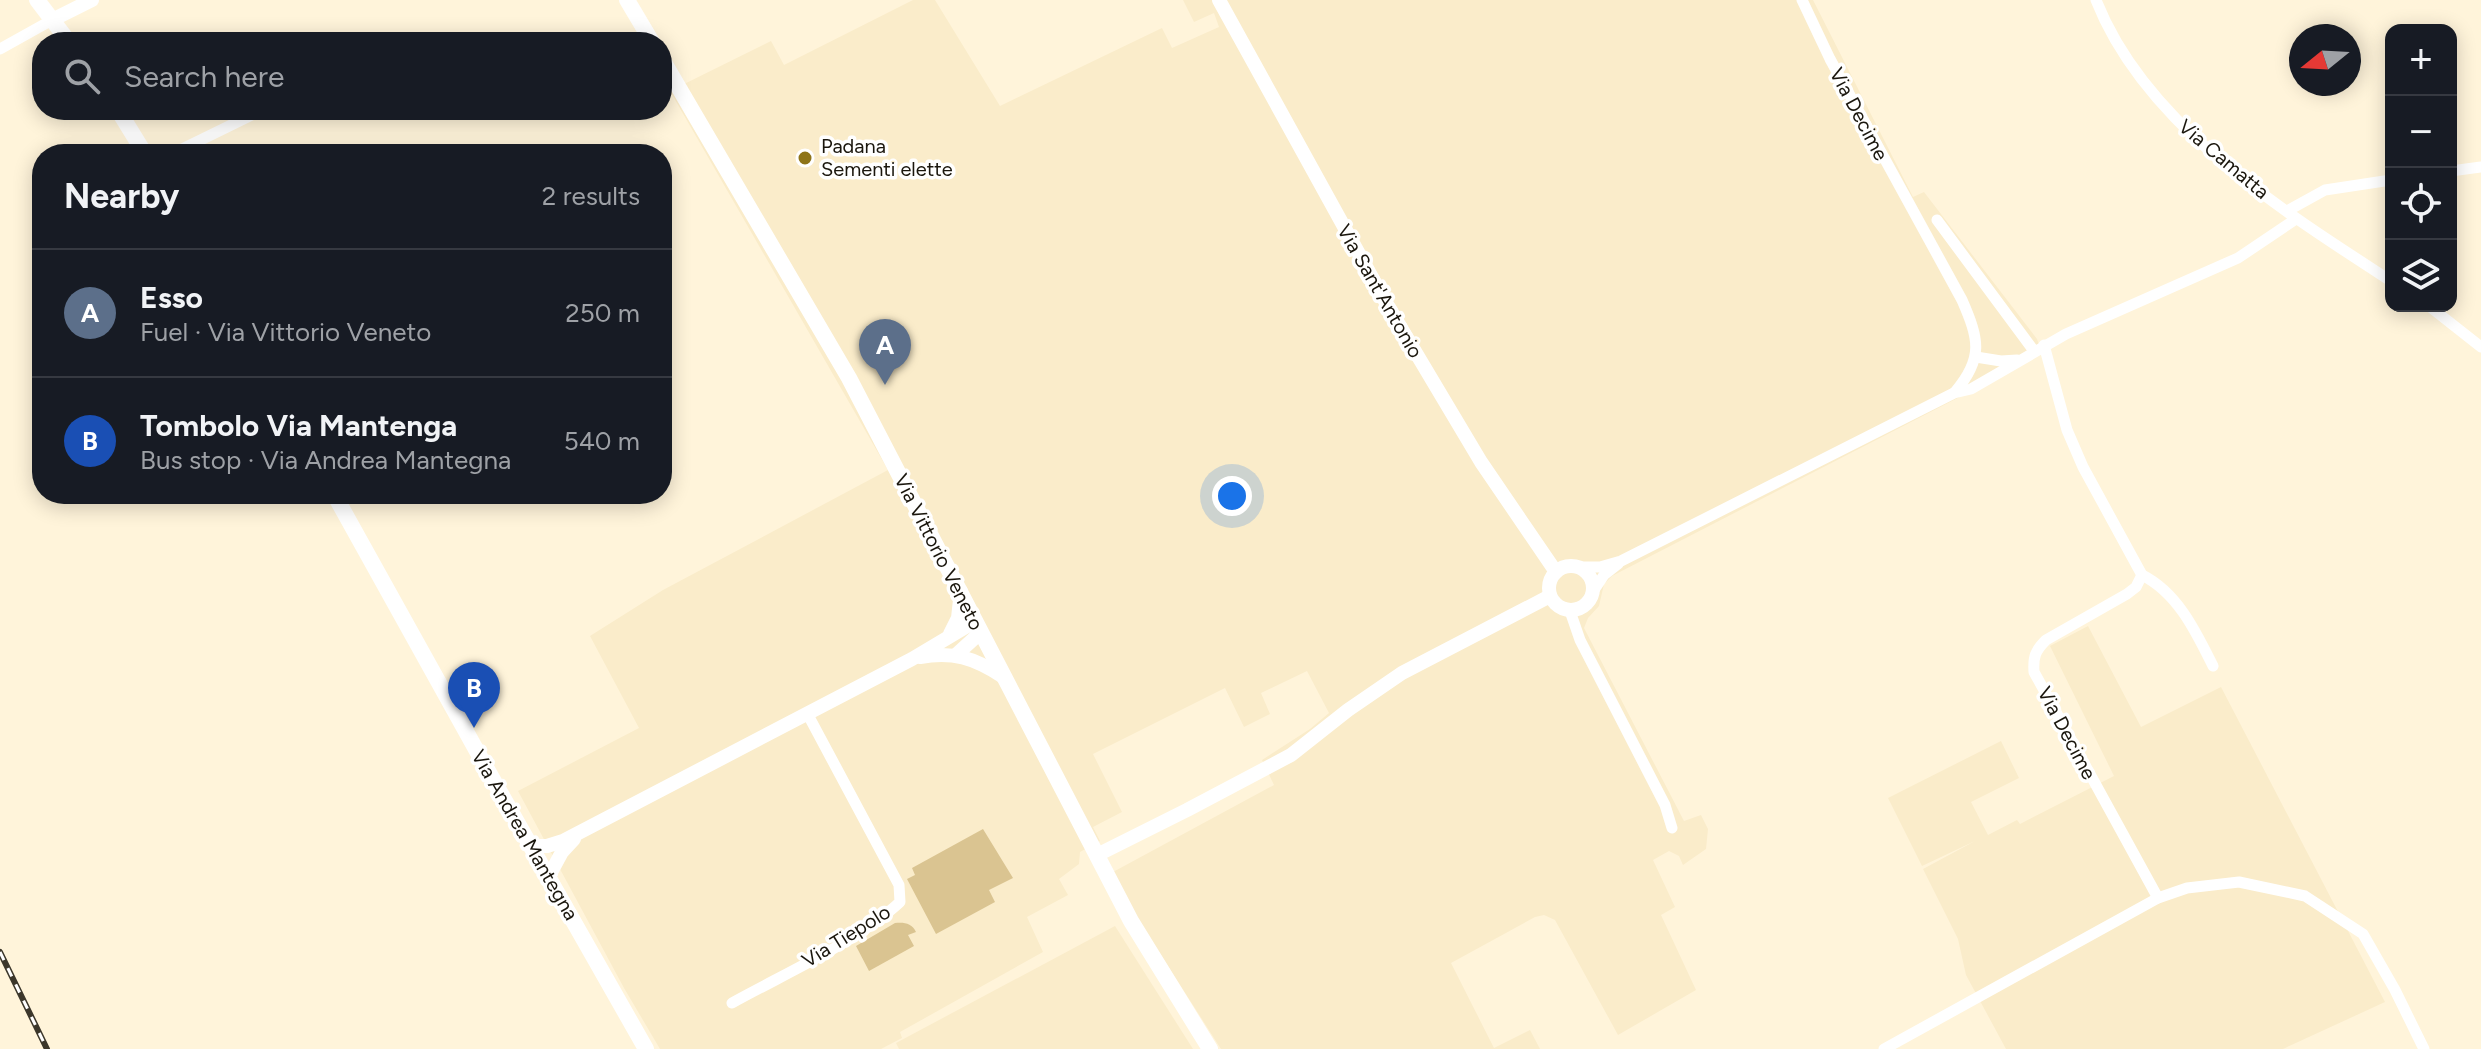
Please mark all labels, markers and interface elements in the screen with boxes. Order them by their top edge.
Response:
north arrow [2289,24,2361,96]
map controls [2385,24,2457,312]
button: + [2385,24,2457,96]
search box [32,32,672,120]
icon: search [60,54,104,98]
text: Search here [124,58,284,95]
street label: Via Decime [1825,63,1894,165]
button: − [2385,96,2457,168]
street label: Via Camatta [2174,114,2274,204]
place label: Padana Sementi elette [821,134,953,181]
marker: Padana Sementi elette [796,149,814,167]
button: locate [2385,168,2457,240]
text: Nearby [64,176,179,217]
text: 2 results [542,180,640,212]
street label: Via Sant'Antonio [1332,220,1428,362]
button: layers [2385,240,2457,312]
text: Esso [140,279,203,316]
text: A [81,297,99,329]
text: 250 m [565,297,640,329]
text: Fuel · Via Vittorio Veneto [140,316,431,348]
pin: A [859,319,911,385]
text: Tombolo Via Mantenga [140,407,457,444]
text: B [82,425,98,457]
text: 540 m [564,425,640,457]
text: Bus stop · Via Andrea Mantegna [140,444,511,476]
street label: Via Vittorio Veneto [889,470,989,634]
your location [1212,476,1252,516]
pin: B [448,662,500,728]
street label: Via Decime [2033,682,2102,784]
street label: Via Andrea Mantegna [466,746,584,924]
street label: Via Tiepolo [797,899,895,973]

